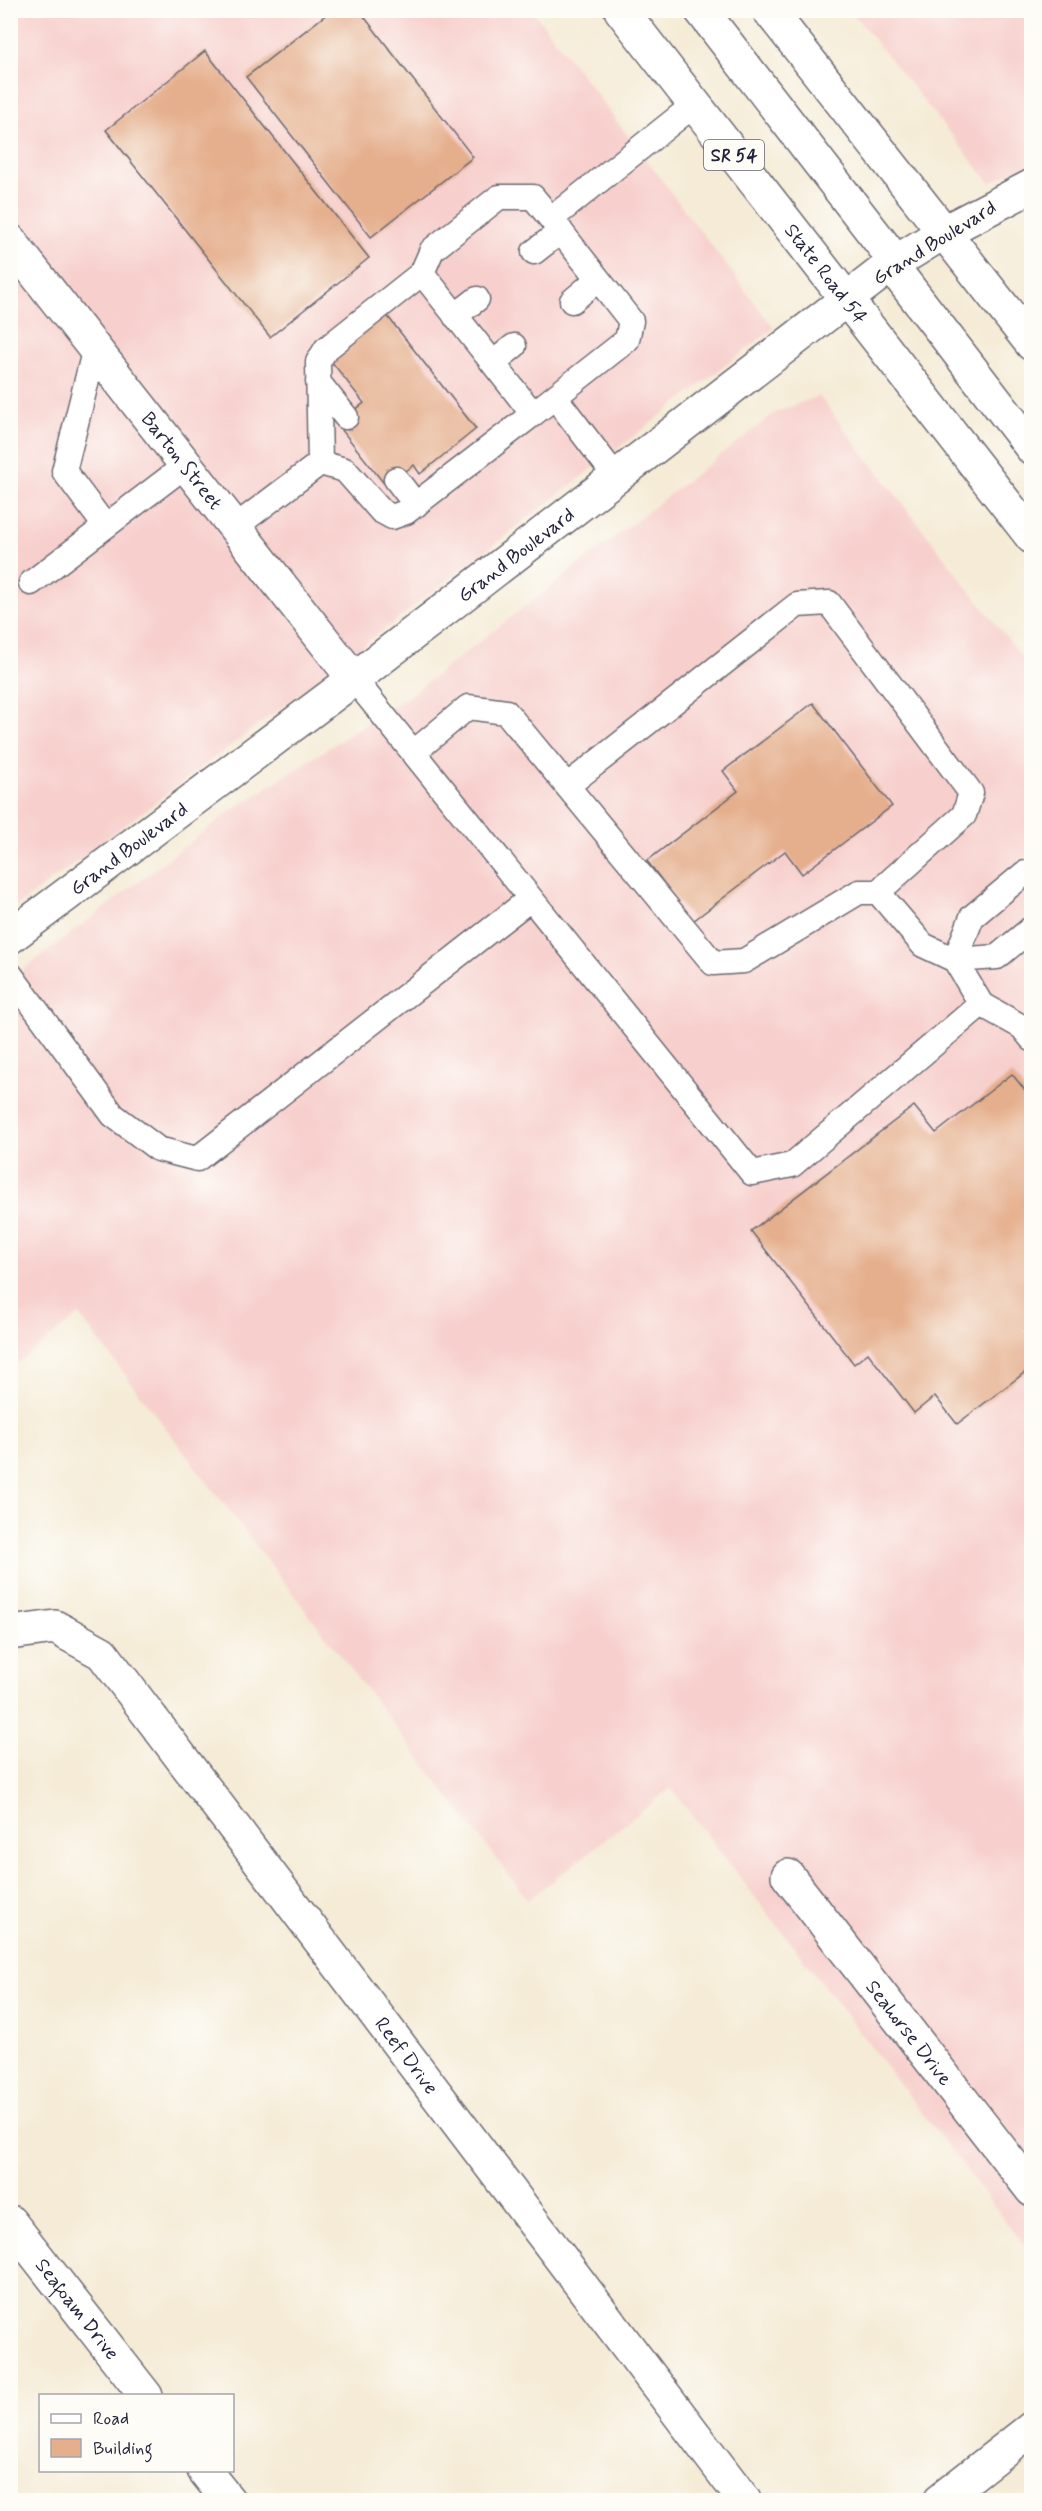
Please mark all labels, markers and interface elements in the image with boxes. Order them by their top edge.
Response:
road number: SR 54 [704,140,764,170]
street label: Grand Boulevard [868,194,1002,292]
street label: State Road 54 [777,218,873,330]
street label: Barton Street [134,407,228,516]
street label: Grand Boulevard [452,502,581,609]
street label: Grand Boulevard [65,796,194,903]
street label: Seahorse Drive [859,1975,958,2092]
street label: Reef Drive [368,2012,444,2100]
street label: Seafoam Drive [28,2253,125,2366]
legend [39,2394,234,2472]
text: Road [93,2407,129,2431]
text: Building [93,2437,153,2463]

